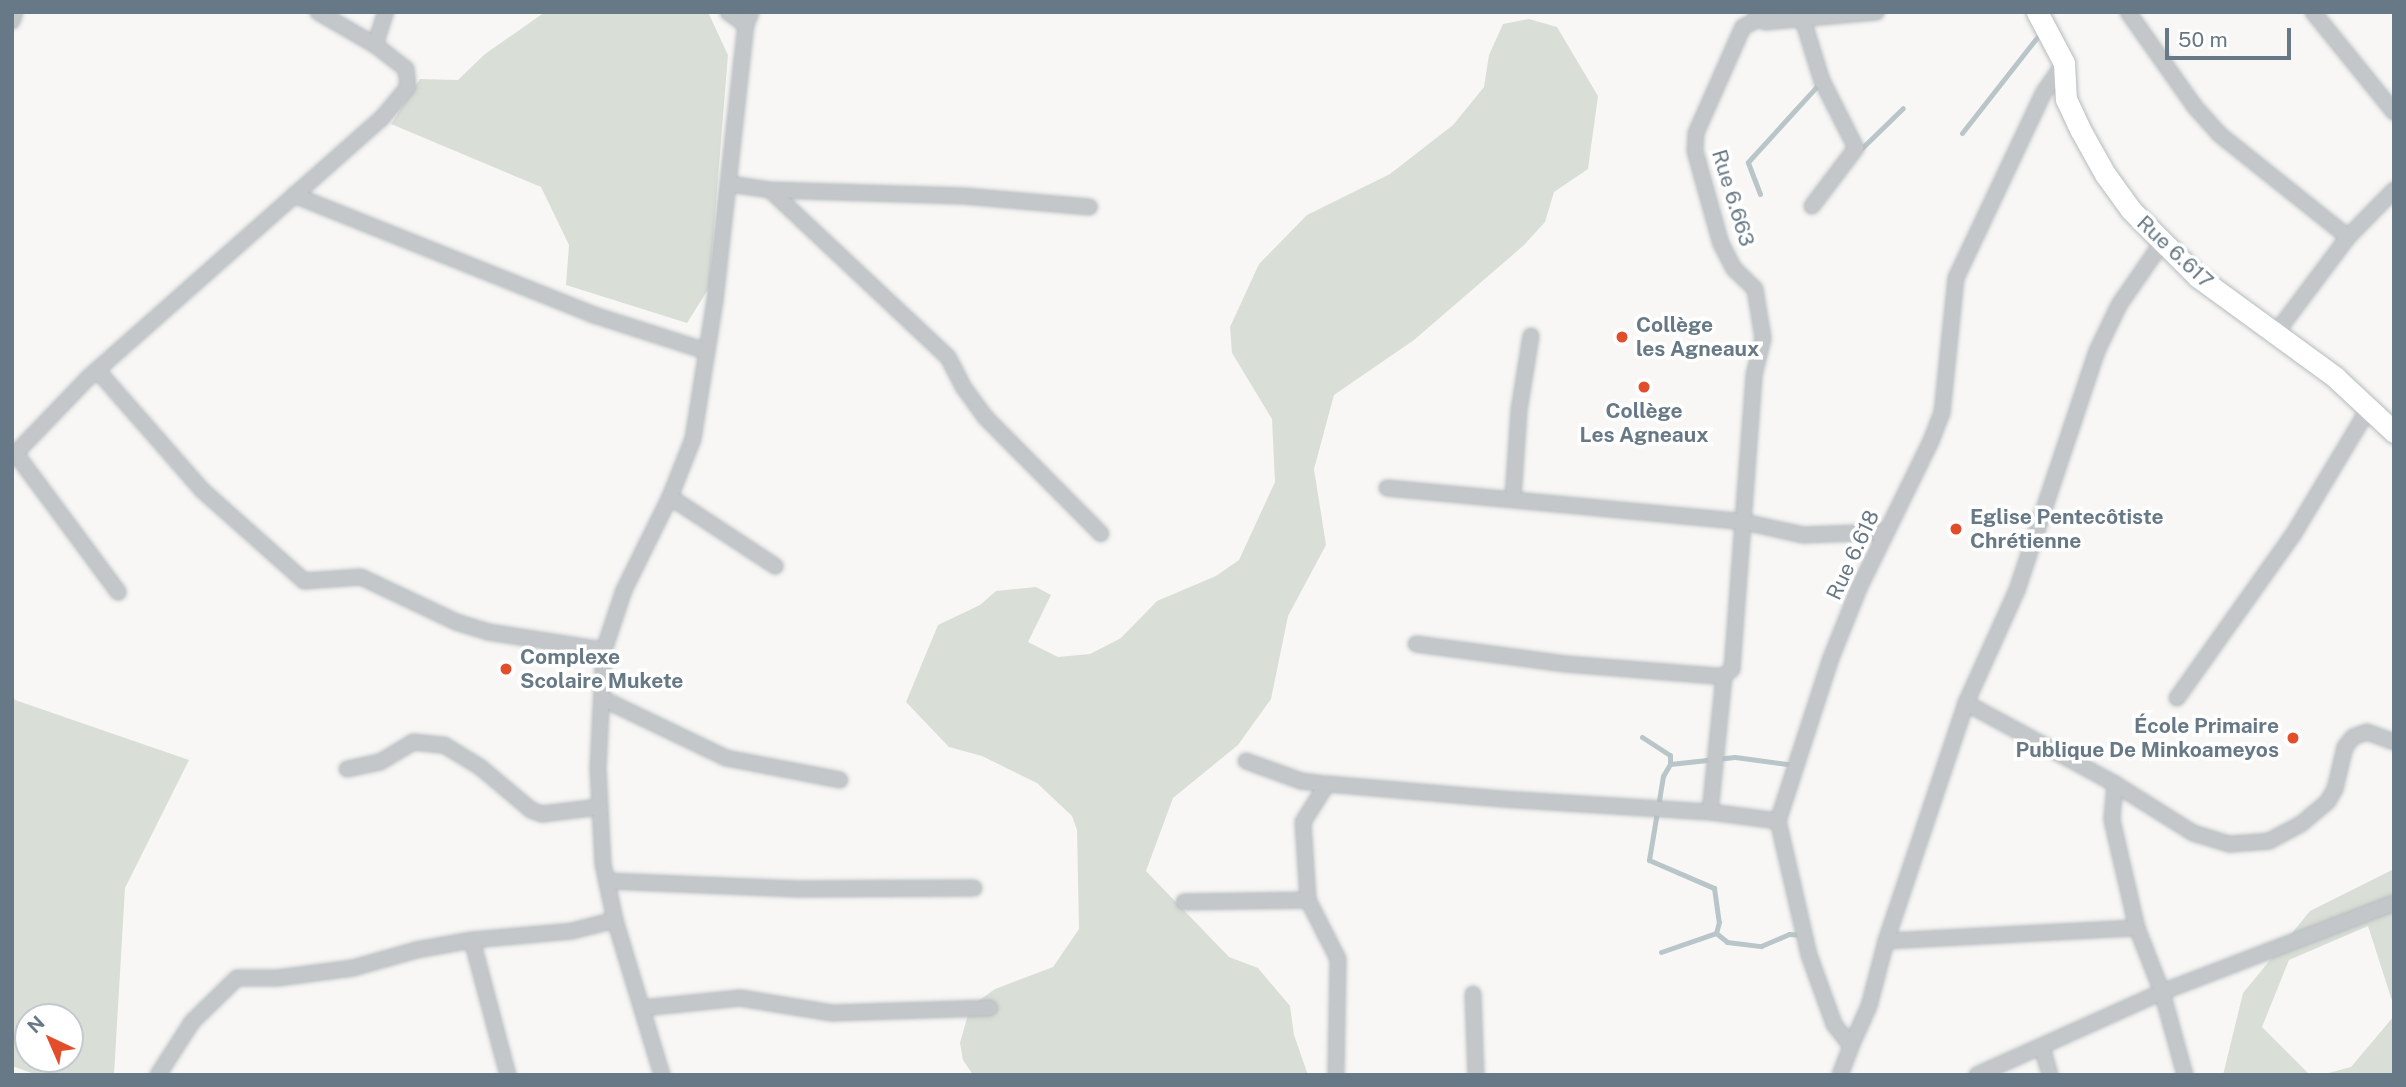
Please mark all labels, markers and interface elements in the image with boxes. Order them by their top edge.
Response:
scale bar [2168,14,2294,58]
text: 50 m [2178,27,2228,52]
street label: Rue 6.663 [1706,146,1760,250]
street label: Rue 6.617 [2132,210,2218,294]
place label: Collège les Agneaux [1636,312,1760,362]
marker: Collège les Agneaux [1614,329,1630,345]
marker: Collège Les Agneaux [1636,379,1652,395]
place label: Collège Les Agneaux [1579,398,1709,448]
place label: Eglise Pentecôtiste Chrétienne [1970,504,2164,554]
street label: Rue 6.618 [1821,506,1885,604]
marker: Eglise Pentecôtiste Chrétienne [1948,521,1964,537]
place label: Complexe Scolaire Mukete [520,644,683,694]
marker: Complexe Scolaire Mukete [498,661,514,677]
place label: École Primaire Publique De Minkoameyos [2015,713,2279,763]
marker: École Primaire Publique De Minkoameyos [2285,730,2301,746]
north arrow [14,1003,84,1073]
text: N [23,1011,49,1037]

